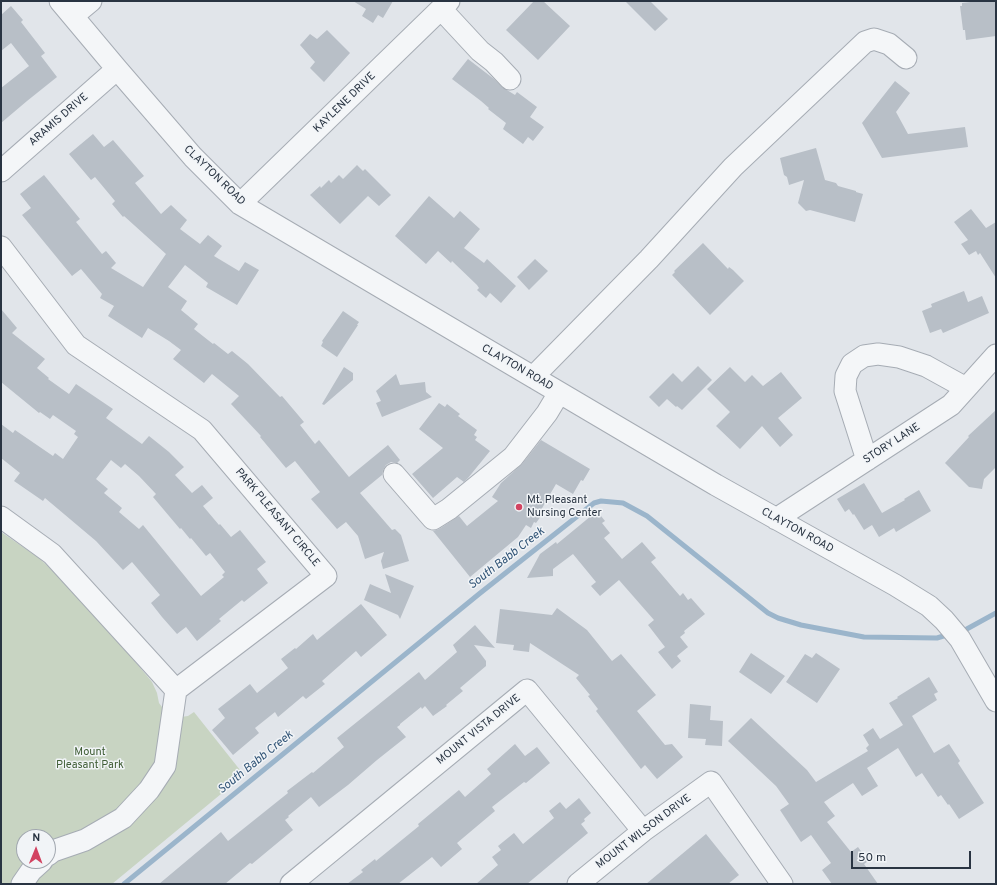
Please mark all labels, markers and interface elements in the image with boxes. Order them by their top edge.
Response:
street label: KAYLENE DRIVE [311,70,379,136]
street label: ARAMIS DRIVE [27,91,91,149]
street label: CLAYTON ROAD [180,143,248,209]
street label: CLAYTON ROAD [479,342,555,394]
street label: STORY LANE [861,421,923,467]
street label: PARK PLEASANT CIRCLE [232,466,322,570]
place label: Mt. Pleasant Nursing Center [527,494,602,520]
marker: Mt. Pleasant Nursing Center [514,502,524,512]
street label: CLAYTON ROAD [759,506,835,556]
water label: South Babb Creek [466,525,548,593]
street label: MOUNT VISTA DRIVE [434,692,524,768]
water label: South Babb Creek [216,728,296,798]
park label: Mount Pleasant Park [56,746,124,772]
street label: MOUNT WILSON DRIVE [594,792,694,872]
north arrow [16,829,56,869]
text: N [32,831,40,845]
scale bar [853,843,973,869]
text: 50 m [858,850,886,866]

